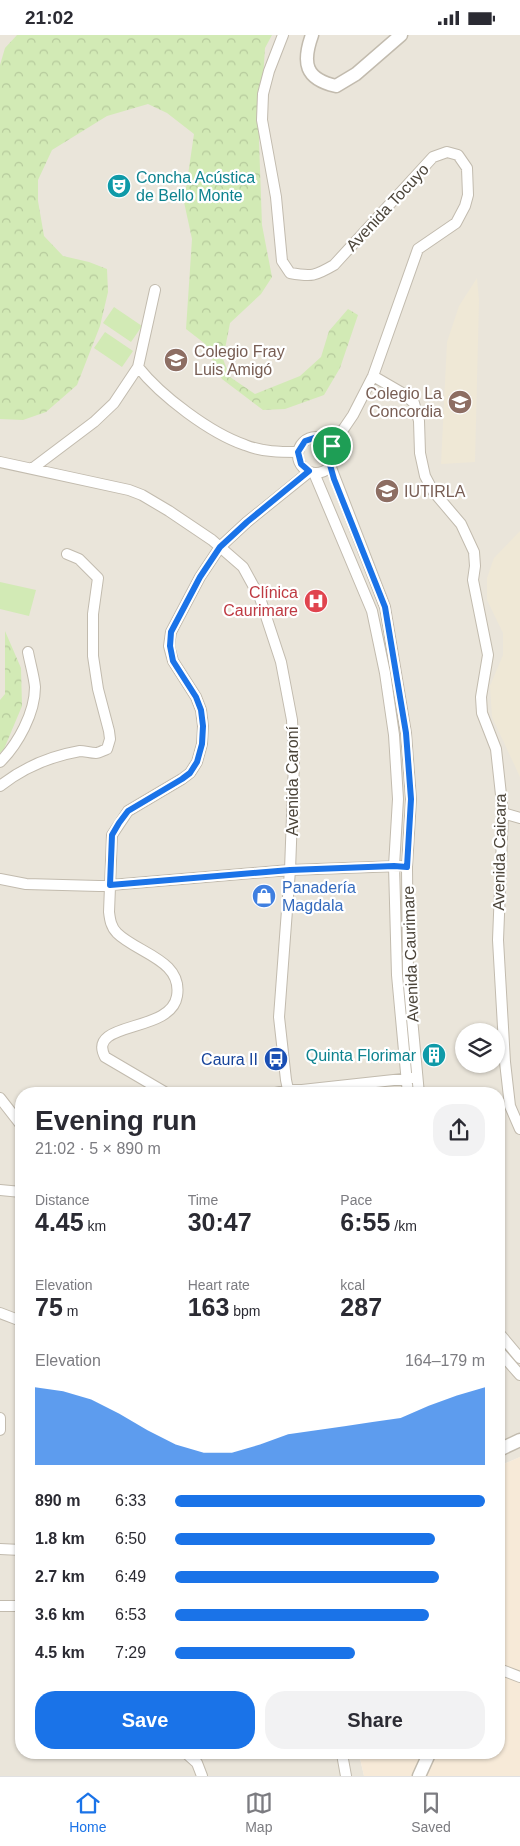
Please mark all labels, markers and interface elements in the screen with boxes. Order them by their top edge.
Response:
text: 21:02 [25,7,74,28]
street label: Avenida Tocuyo [343,160,432,254]
place label: Concha Acústica de Bello Monte [136,169,255,204]
theatre icon: Concha Acústica de Bello Monte [106,173,132,199]
place label: Colegio Fray Luis Amigó [194,343,285,378]
school or university icon: Colegio Fray Luis Amigó [163,347,189,373]
place label: Colegio La Concordia [366,385,442,420]
school or university icon: Colegio La Concordia [447,389,473,415]
pin [311,425,353,467]
icon: arrive [318,432,346,460]
school or university icon: IUTIRLA [374,478,400,504]
place label: IUTIRLA [404,483,466,500]
place label: Clínica Caurimare [223,584,298,619]
hospital icon: Clínica Caurimare [303,588,329,614]
street label: Avenida Caroní [284,725,301,836]
street label: Avenida Caicara [490,793,509,911]
place label: Panadería Magdala [282,879,356,914]
shop icon: Panadería Magdala [251,883,277,909]
street label: Avenida Caurimare [400,885,421,1023]
map controls [455,1023,505,1073]
button: layers [455,1023,505,1073]
building icon: Quinta Florimar [421,1042,447,1068]
bus stop icon: Caura II [263,1046,289,1072]
place label: Quinta Florimar [306,1047,417,1064]
place label: Caura II [201,1051,258,1068]
button: share [433,1104,485,1156]
text: Evening run [35,1105,197,1136]
text: 21:02 · 5 × 890 m [35,1140,161,1157]
text: Distance [35,1192,89,1208]
text: Time [188,1192,218,1208]
text: Pace [340,1192,372,1208]
text: 4.45 [35,1208,84,1236]
text: 30:47 [188,1208,252,1236]
text: 6:55 [340,1208,390,1236]
text: km [84,1218,106,1234]
text: /km [390,1218,417,1234]
text: Elevation [35,1277,93,1293]
text: Heart rate [188,1277,250,1293]
text: kcal [340,1277,365,1293]
text: 75 [35,1293,63,1321]
text: 163 [188,1293,229,1321]
text: 287 [340,1293,382,1321]
text: m [63,1303,78,1319]
text: bpm [229,1303,261,1319]
text: Elevation [35,1352,101,1369]
text: 164–179 m [405,1352,485,1369]
text: 890 m [35,1492,80,1509]
text: 6:33 [115,1492,146,1509]
text: 1.8 km [35,1530,85,1547]
text: 6:50 [115,1530,146,1547]
text: 2.7 km [35,1568,85,1585]
text: 6:49 [115,1568,146,1585]
text: 3.6 km [35,1606,85,1623]
text: 6:53 [115,1606,146,1623]
text: 4.5 km [35,1644,85,1661]
text: 7:29 [115,1644,146,1661]
button: Save [35,1691,255,1749]
button: Share [265,1691,485,1749]
tab: Home [69,1789,107,1835]
tab: Map [245,1789,273,1835]
tab: Saved [411,1789,451,1835]

